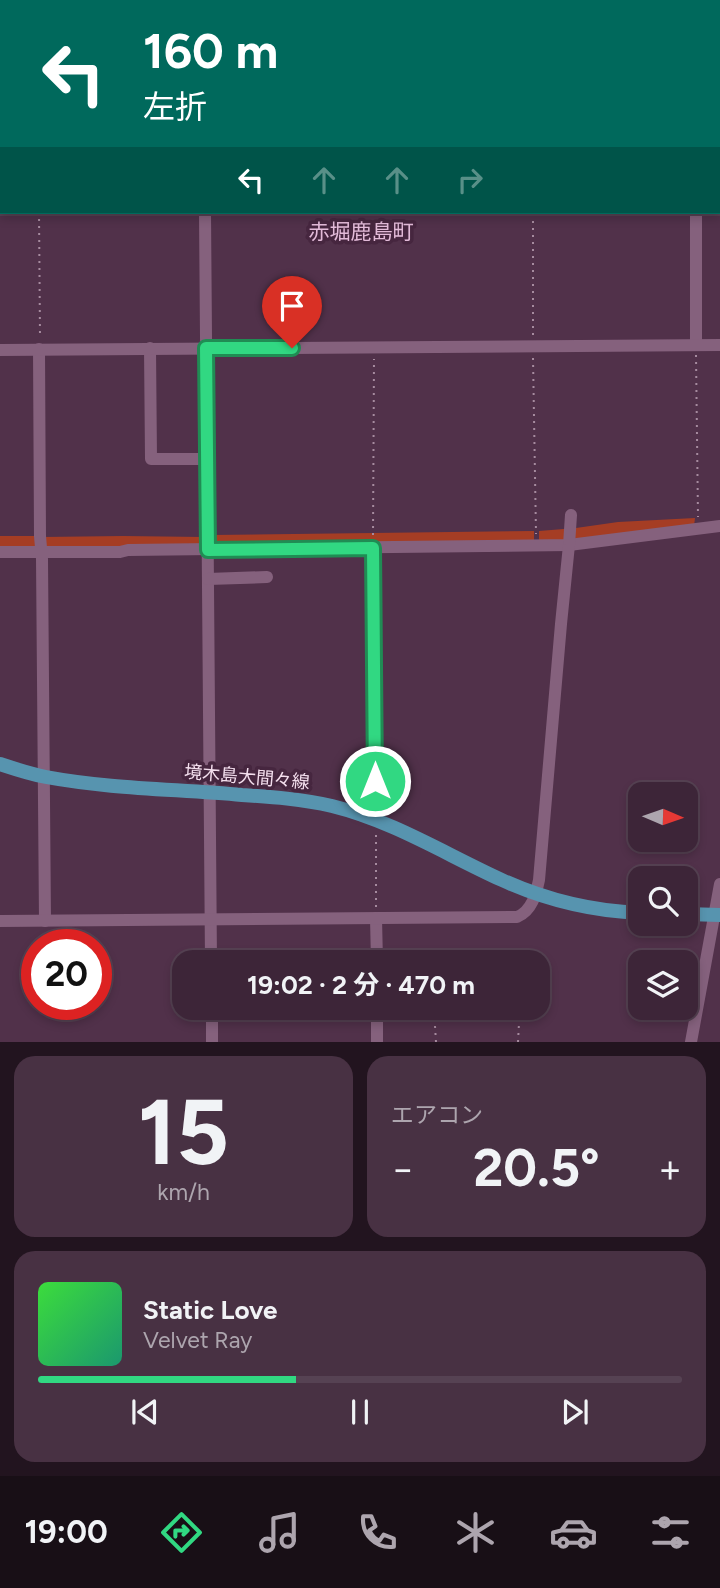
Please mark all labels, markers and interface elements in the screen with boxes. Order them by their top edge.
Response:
text: 160 m [143,21,278,80]
icon: left [28,28,119,119]
text: 左折 [143,88,207,126]
icon: left [232,161,270,199]
icon: ahead [305,161,343,199]
icon: ahead [378,161,416,199]
icon: right [451,161,489,199]
district label: 赤堀鹿島町 [309,219,414,244]
pin [262,276,322,348]
icon: arrive [273,287,311,325]
position arrow [338,744,412,818]
street label: 境木島大間々線 [183,761,311,793]
north arrow [628,782,698,852]
map controls [628,782,698,1020]
button: search [628,866,698,936]
speed limit sign: 20 [21,929,112,1020]
button: layers [628,950,698,1020]
text: 19:02 · 2 分 · 470 m [247,969,475,1001]
text: 15 [138,1078,229,1187]
text: エアコン [391,1101,483,1129]
text: 20.5° [473,1137,600,1199]
text: − [391,1146,415,1192]
text: + [658,1146,682,1192]
text: km/h [157,1178,210,1206]
text: Static Love [143,1294,277,1326]
text: Velvet Ray [143,1326,252,1354]
icon: previous [126,1393,164,1431]
icon: pause [341,1393,379,1431]
icon: next [556,1393,594,1431]
icon: directions [157,1508,206,1557]
icon: music [255,1508,304,1557]
icon: phone [353,1508,402,1557]
icon: climate [451,1508,500,1557]
icon: car [549,1508,598,1557]
icon: filters [646,1508,695,1557]
text: 19:00 [24,1513,108,1551]

